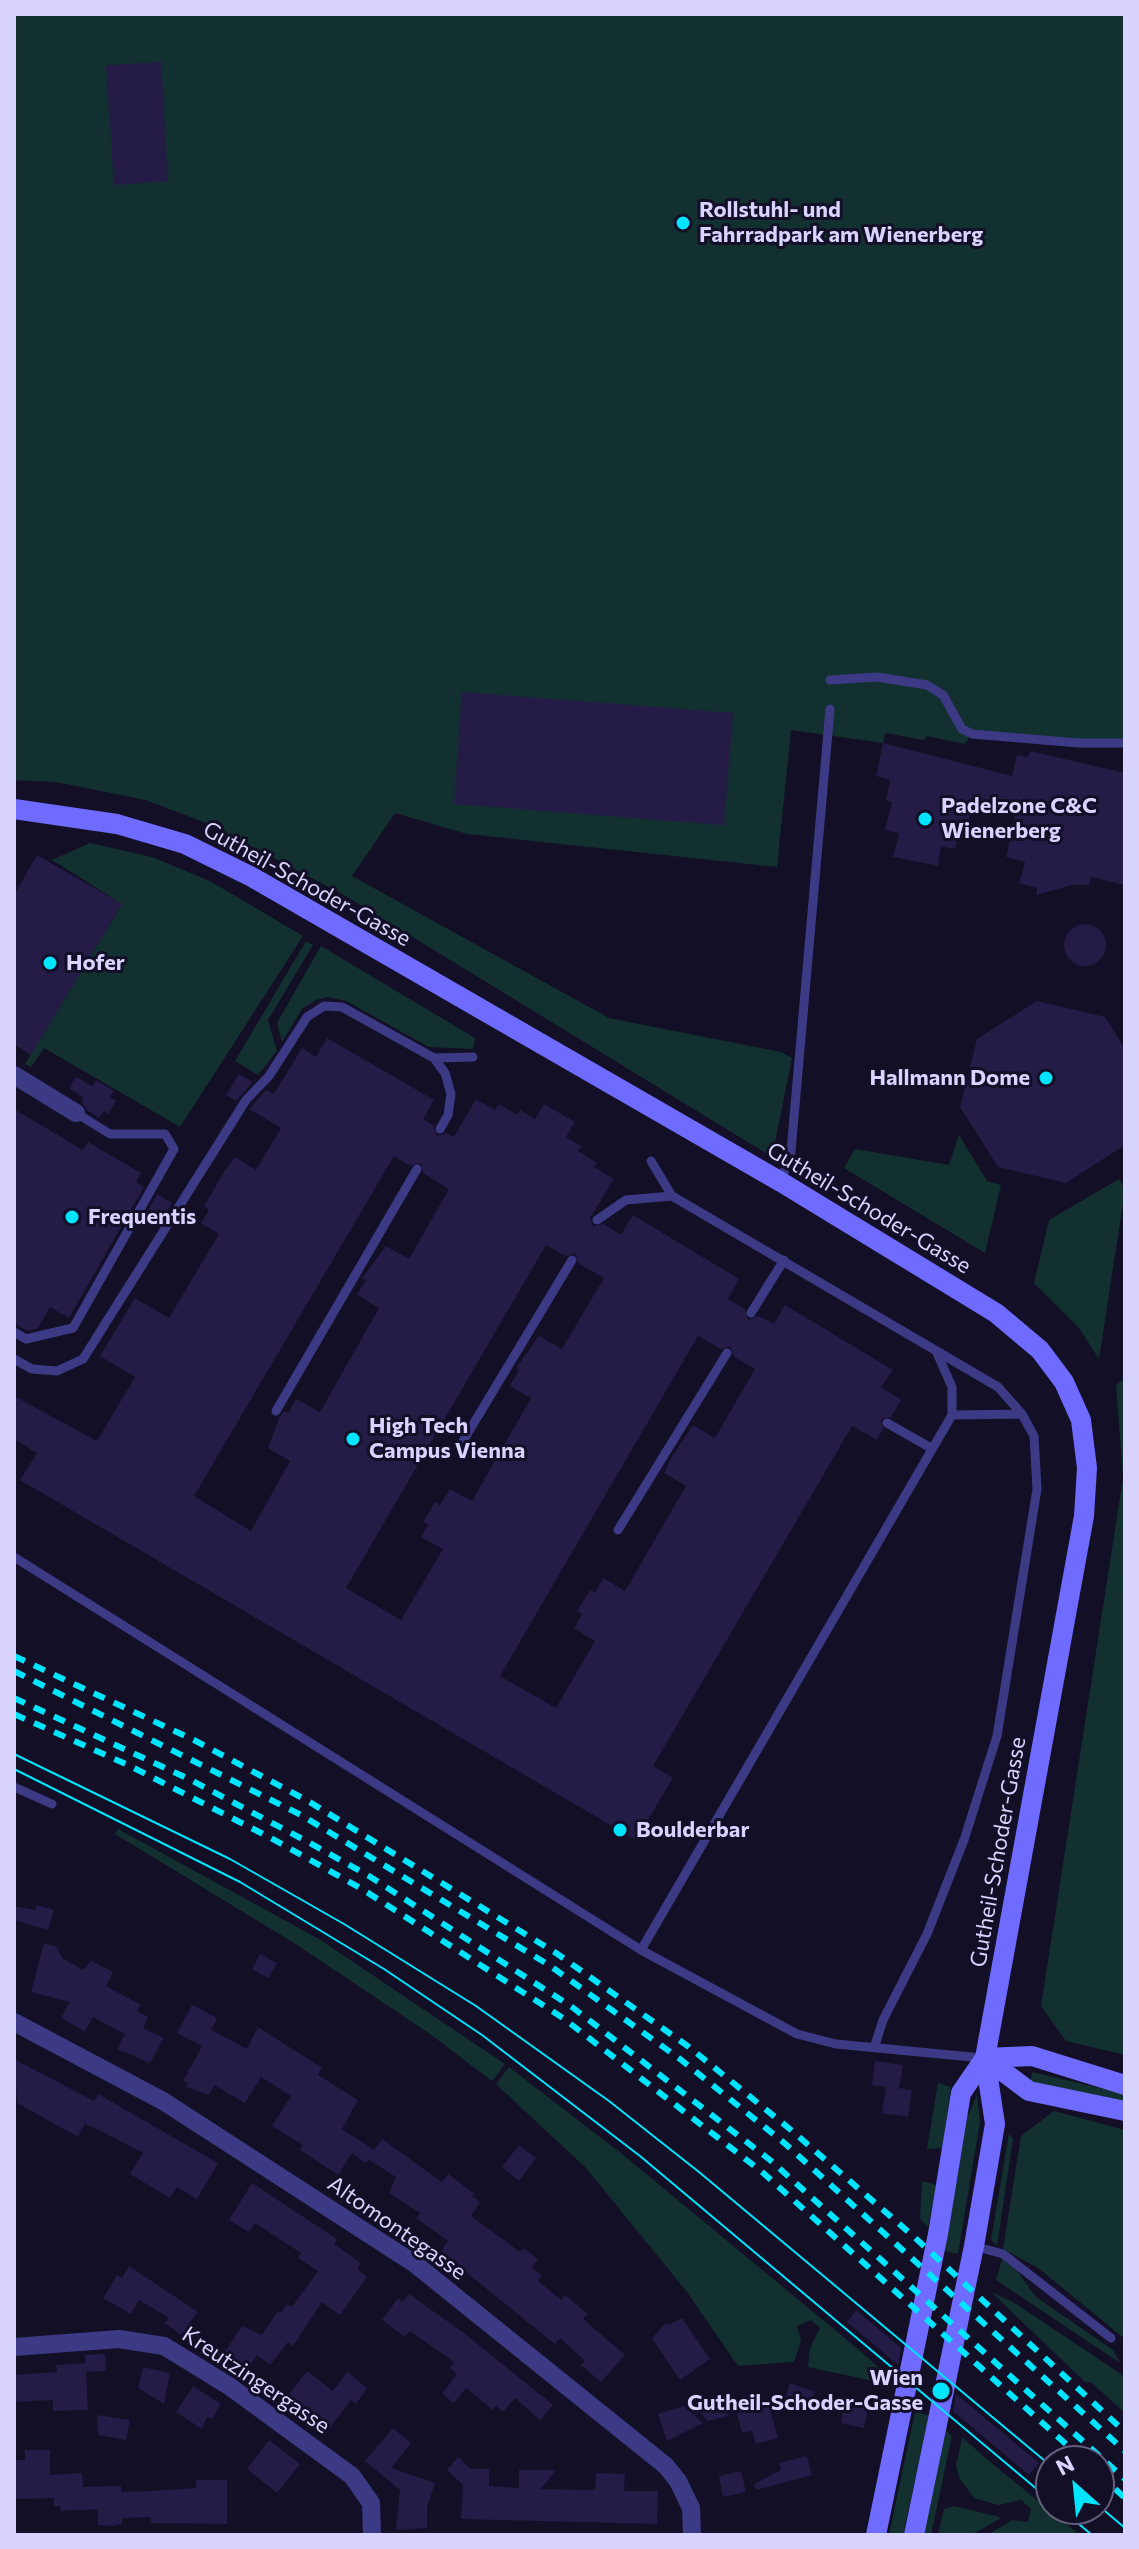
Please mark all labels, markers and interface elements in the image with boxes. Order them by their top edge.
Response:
place label: Rollstuhl- und Fahrradpark am Wienerberg [699,197,983,248]
marker: Rollstuhl- und Fahrradpark am Wienerberg [674,214,692,232]
place label: Padelzone C&C Wienerberg [941,793,1097,844]
marker: Padelzone C&C Wienerberg [916,810,934,828]
street label: Gutheil-Schoder-Gasse [199,816,415,952]
place label: Hofer [66,950,125,976]
marker: Hofer [41,954,59,972]
place label: Hallmann Dome [869,1065,1030,1091]
marker: Hallmann Dome [1037,1069,1055,1087]
street label: Gutheil-Schoder-Gasse [762,1137,976,1279]
place label: Frequentis [88,1204,196,1230]
marker: Frequentis [63,1208,81,1226]
place label: High Tech Campus Vienna [369,1413,525,1464]
marker: High Tech Campus Vienna [344,1430,362,1448]
street label: Gutheil-Schoder-Gasse [965,1735,1031,1969]
place label: Boulderbar [636,1817,749,1843]
marker: Boulderbar [611,1821,629,1839]
street label: Altomontegasse [323,2170,471,2286]
street label: Kreutzingergasse [177,2321,335,2439]
place label: Wien Gutheil-Schoder-Gasse [687,2365,923,2416]
marker: Wien Gutheil-Schoder-Gasse [930,2380,952,2402]
north arrow [1035,2445,1115,2525]
text: N [1051,2449,1078,2481]

